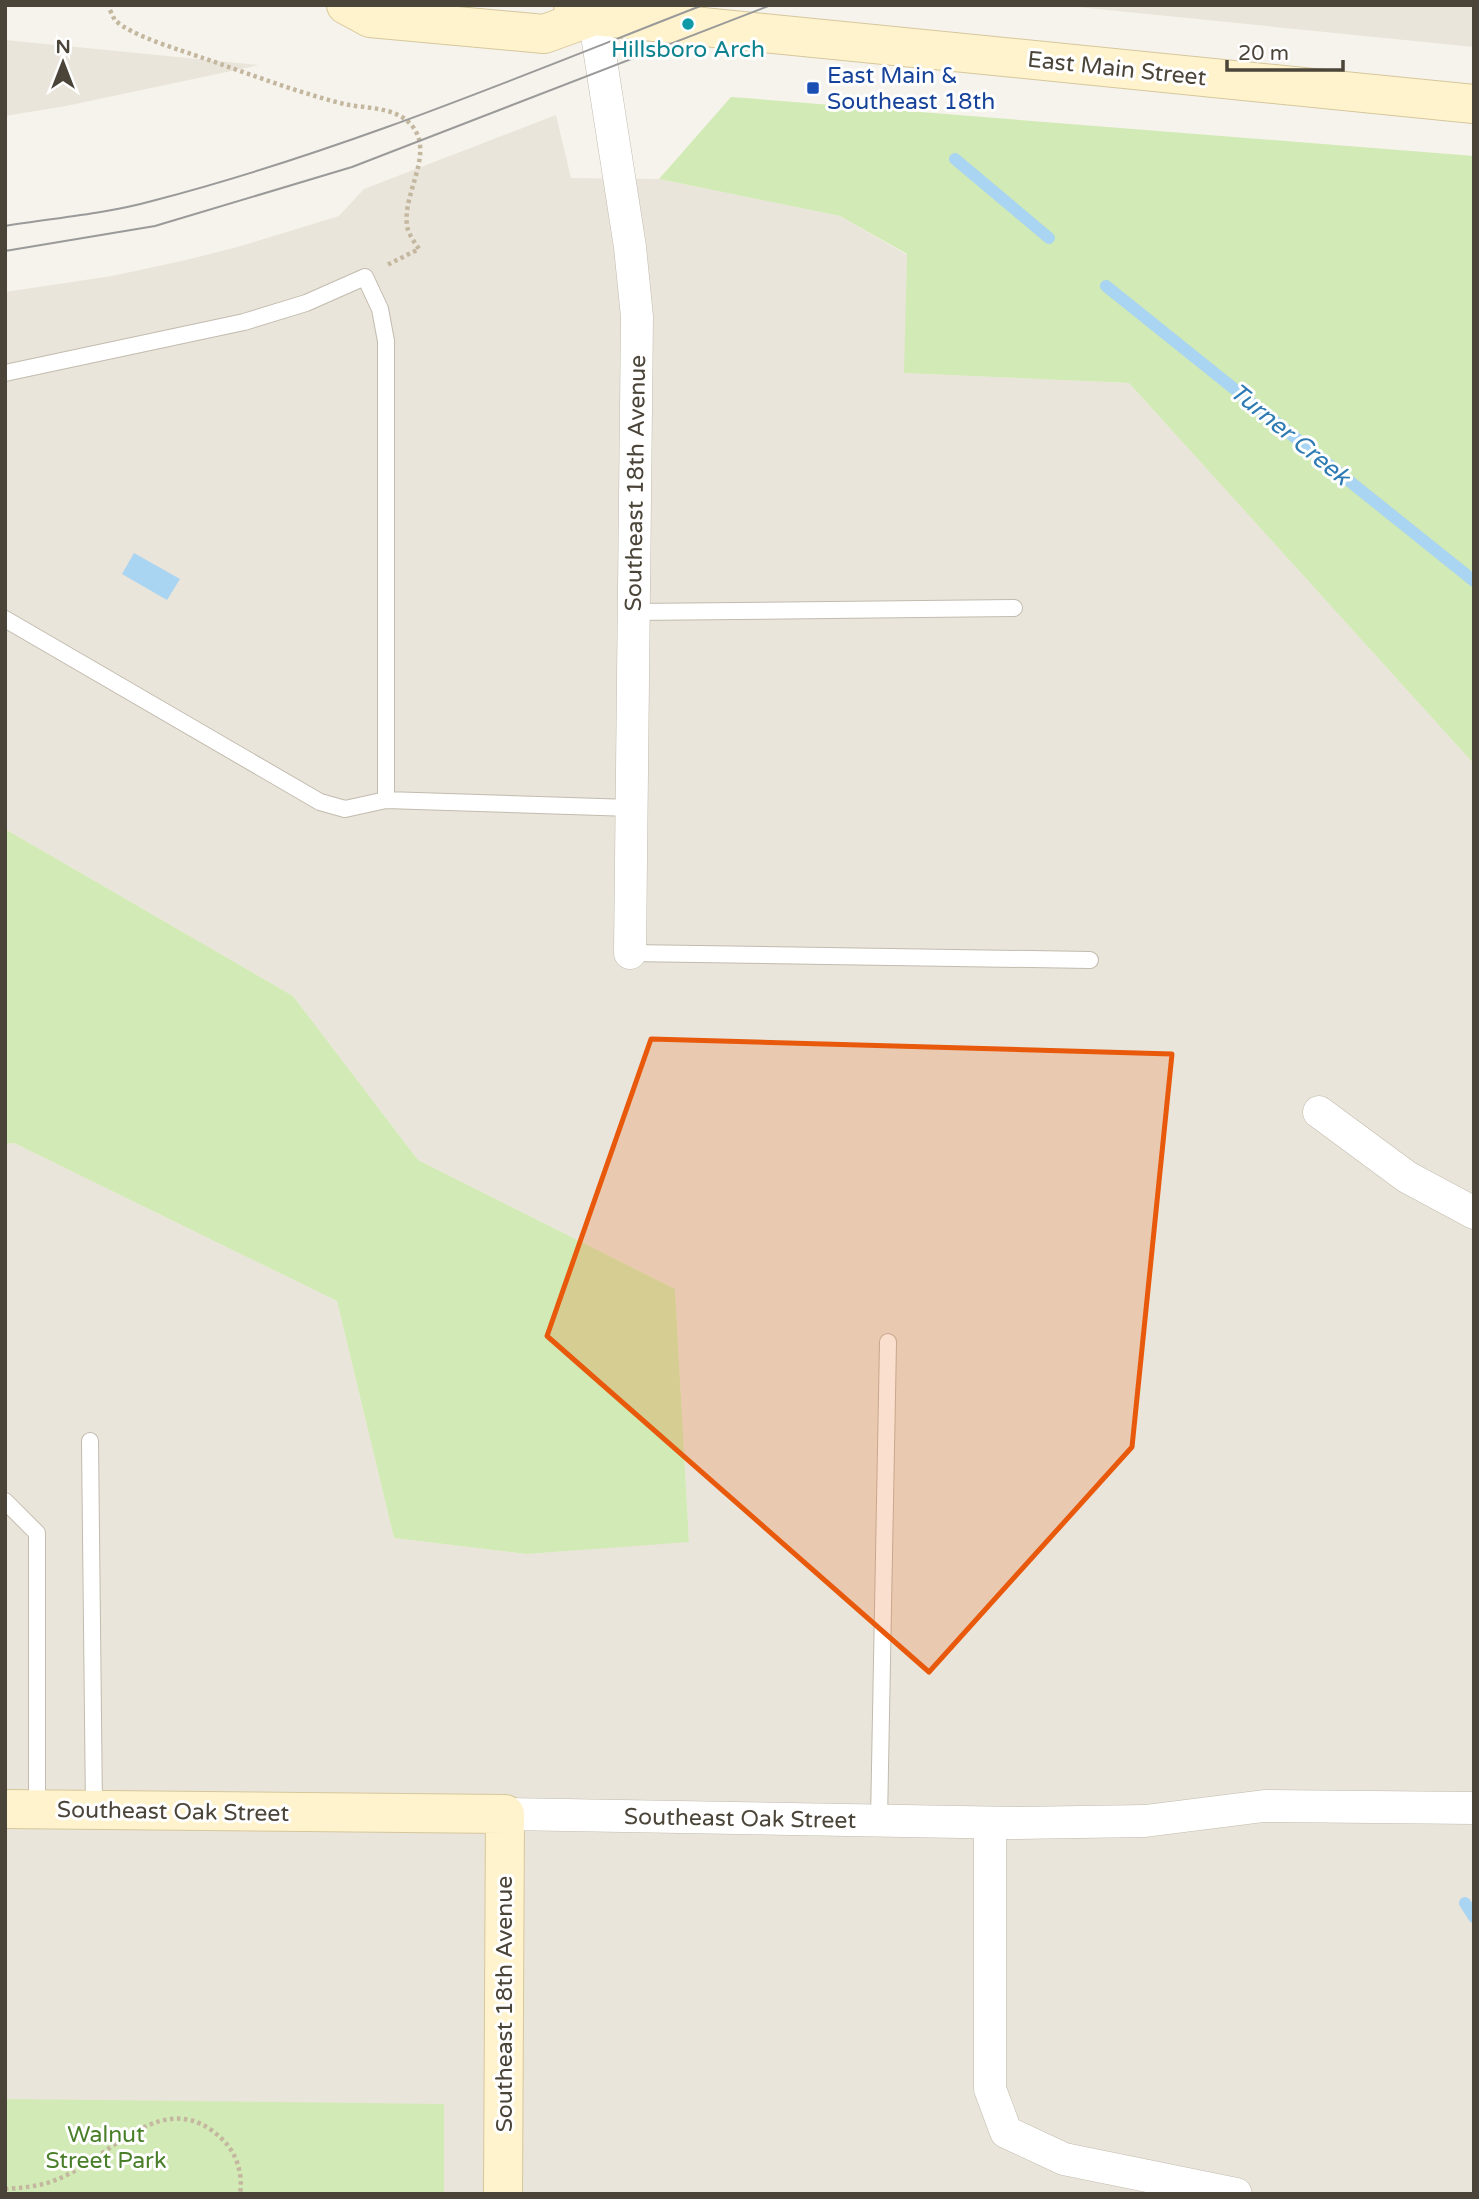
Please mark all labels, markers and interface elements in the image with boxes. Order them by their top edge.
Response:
marker: Hillsboro Arch [680,16,696,32]
north arrow [28,28,98,98]
scale bar [1227,28,1342,72]
text: N [55,36,71,58]
place label: Hillsboro Arch [611,36,765,64]
text: 20 m [1238,41,1289,66]
street label: East Main Street [1026,46,1208,92]
place label: East Main & Southeast 18th [827,62,995,116]
marker: East Main & Southeast 18th [805,80,821,96]
street label: Southeast 18th Avenue [620,354,652,612]
water label: Turner Creek [1224,377,1357,493]
street label: Southeast Oak Street [57,1796,290,1828]
street label: Southeast Oak Street [624,1803,857,1835]
street label: Southeast 18th Avenue [491,1876,519,2132]
park label: Walnut Street Park [46,2121,166,2175]

